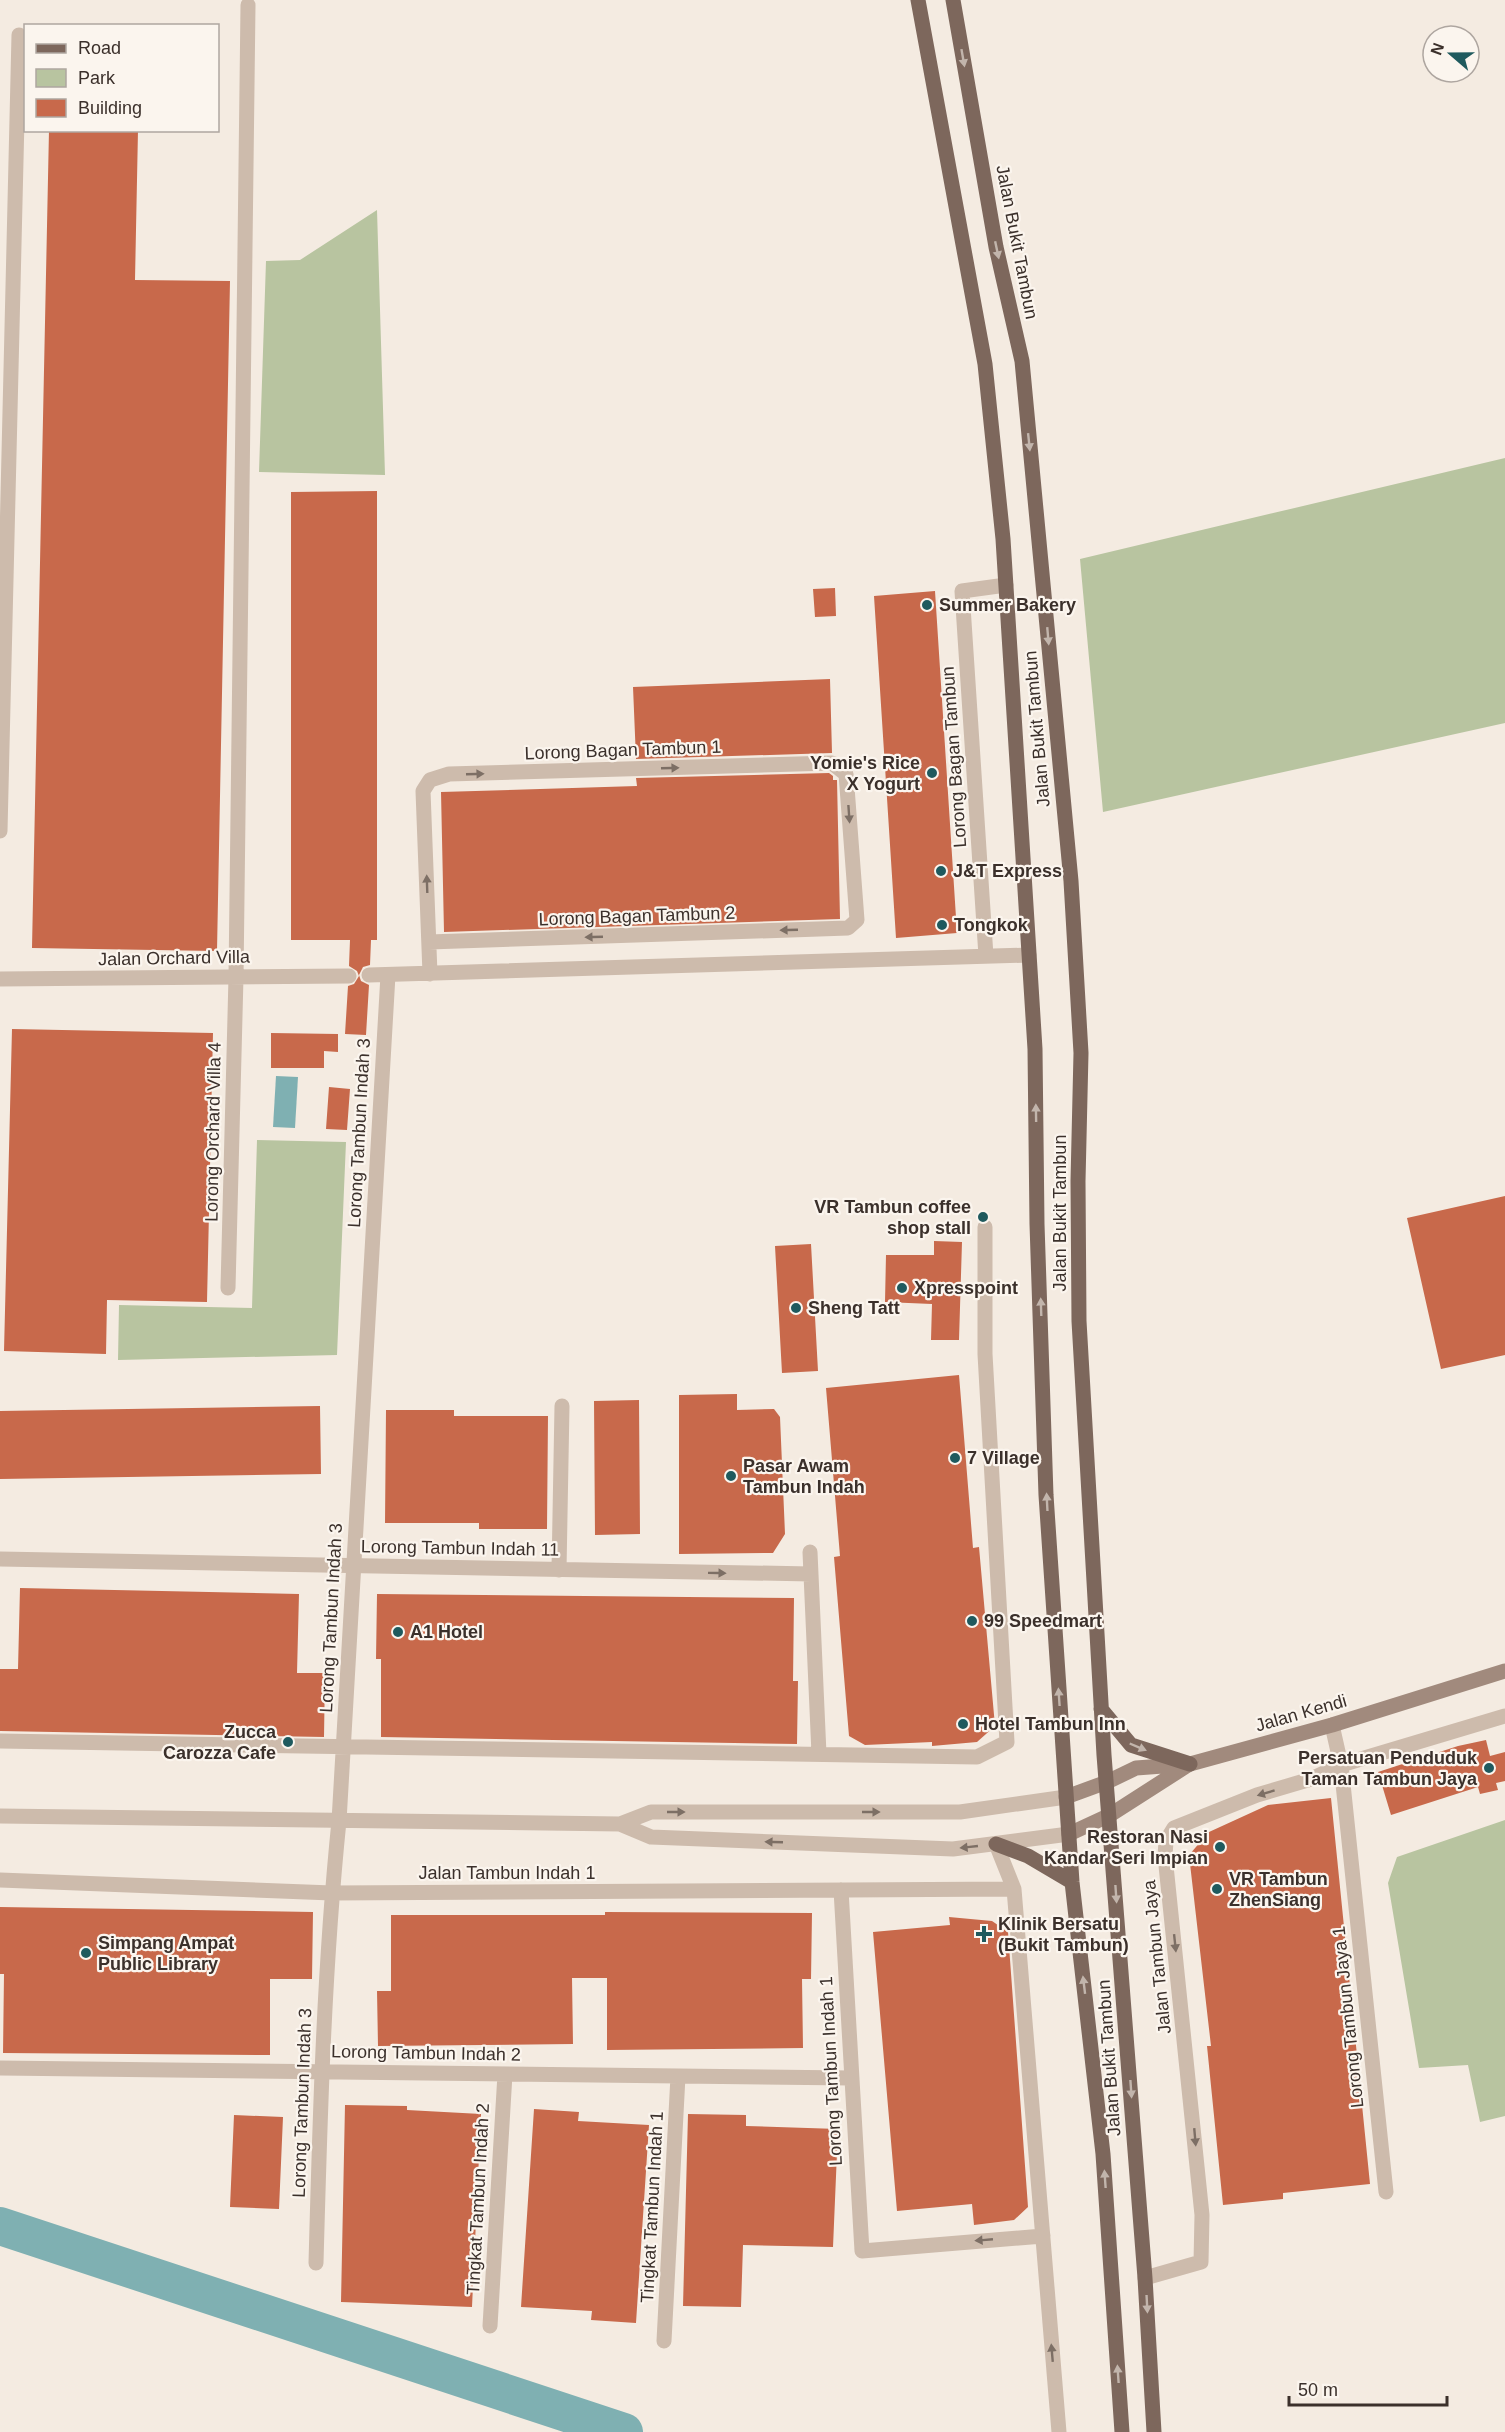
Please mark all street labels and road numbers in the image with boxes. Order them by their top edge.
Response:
street label: Jalan Bukit Tambun [992,163,1042,321]
street label: Jalan Bukit Tambun [1020,650,1054,808]
street label: Lorong Bagan Tambun [938,666,970,848]
street label: Lorong Bagan Tambun 1 [524,737,722,763]
street label: Lorong Bagan Tambun 2 [538,903,736,929]
street label: Jalan Orchard Villa [98,947,251,969]
street label: Lorong Tambun Indah 3 [344,1038,374,1228]
street label: Lorong Orchard Villa 4 [201,1042,225,1222]
street label: Jalan Bukit Tambun [1050,1135,1070,1291]
street label: Lorong Tambun Indah 3 [316,1523,346,1713]
street label: Lorong Tambun Indah 11 [361,1536,559,1560]
street label: Jalan Kendi [1253,1690,1349,1736]
street label: Jalan Tambun Indah 1 [419,1863,595,1883]
street label: Jalan Tambun Jaya [1139,1878,1175,2035]
street label: Lorong Tambun Jaya 1 [1329,1925,1367,2109]
street label: Lorong Tambun Indah 1 [816,1976,846,2166]
street label: Jalan Bukit Tambun [1094,1979,1124,2137]
street label: Lorong Tambun Indah 3 [289,2008,315,2198]
street label: Lorong Tambun Indah 2 [331,2041,521,2065]
street label: Tingkat Tambun Indah 2 [463,2103,493,2295]
street label: Tingkat Tambun Indah 1 [637,2111,667,2303]

